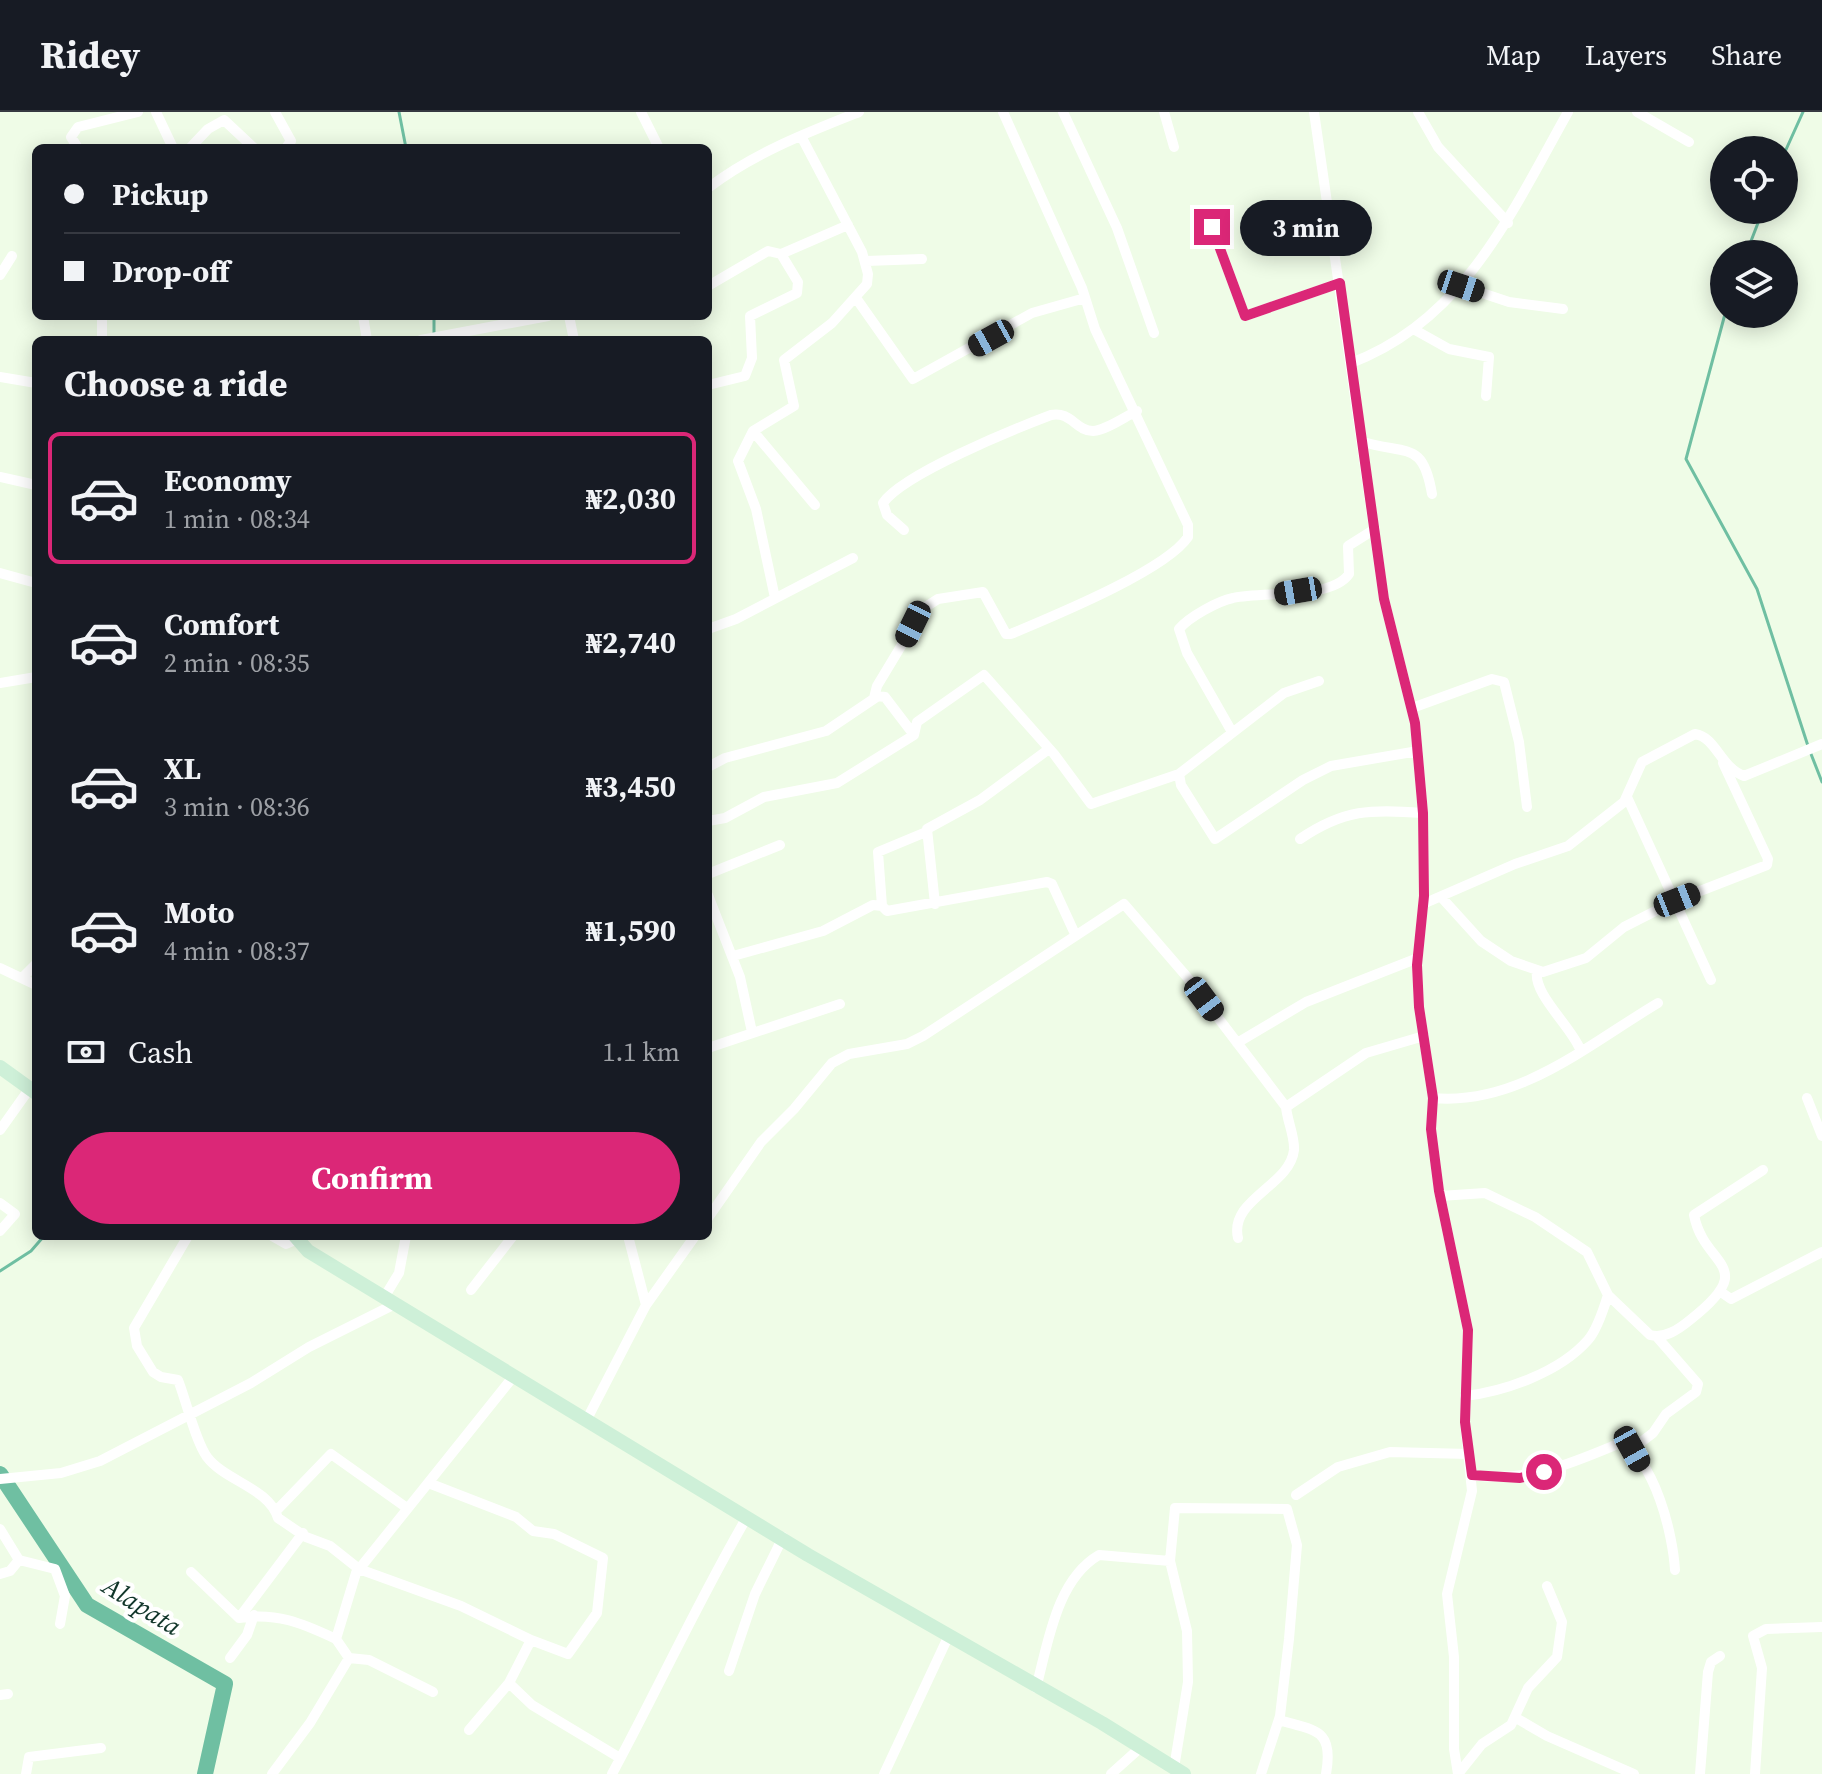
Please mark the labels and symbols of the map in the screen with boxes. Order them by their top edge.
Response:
callout: 3 min [1240,199,1372,255]
route end [1194,209,1230,245]
car [1434,267,1488,305]
car [964,316,1018,360]
car [1272,575,1324,607]
car [892,597,934,651]
car [1650,880,1704,920]
car [1180,973,1228,1025]
car [1610,1422,1654,1476]
route start [1526,1454,1562,1490]
water label: Alapata [94,1567,189,1644]

